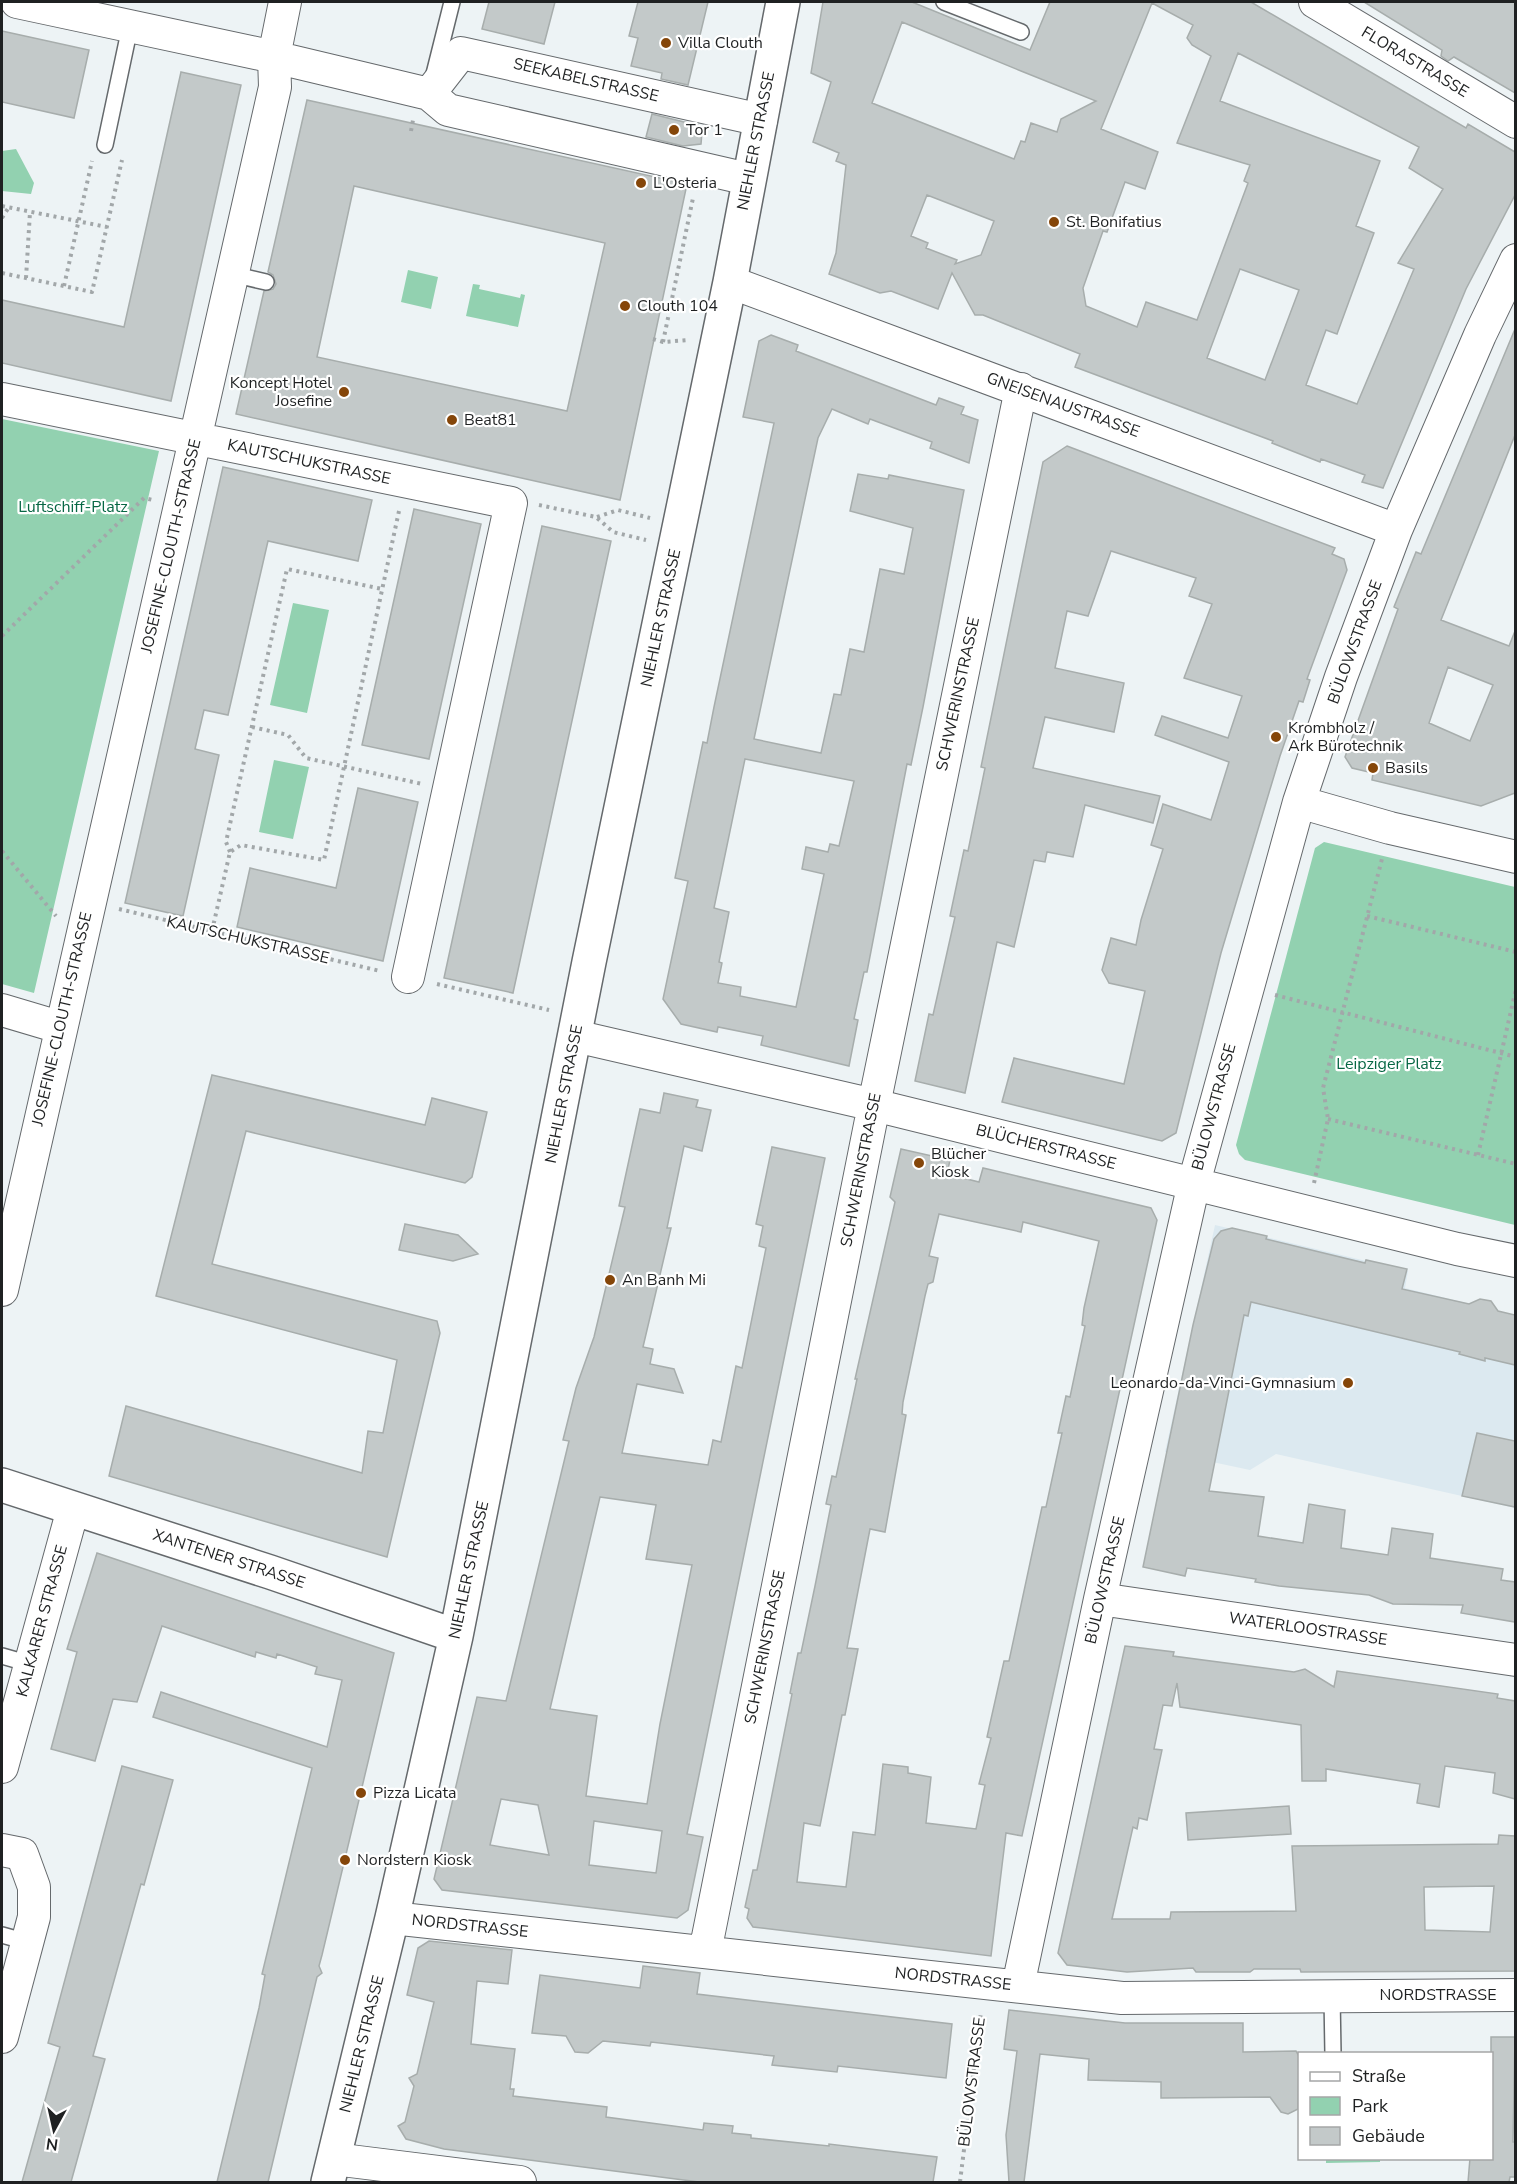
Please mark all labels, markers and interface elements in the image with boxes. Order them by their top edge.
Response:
street label: FLORASTRASSE [1357,21,1473,103]
place label: Villa Clouth [677,32,763,54]
marker: Villa Clouth [659,36,673,50]
street label: SEEKABELSTRASSE [511,53,661,107]
street label: NIEHLER STRASSE [732,70,780,212]
place label: Tor 1 [686,119,723,141]
marker: Tor 1 [667,123,681,137]
place label: L'Osteria [653,172,717,194]
marker: L'Osteria [634,176,648,190]
place label: St. Bonifatius [1066,211,1162,233]
marker: St. Bonifatius [1047,215,1061,229]
place label: Clouth 104 [637,295,718,317]
marker: Clouth 104 [618,299,632,313]
street label: GNEISENAUSTRASSE [983,367,1143,443]
place label: Koncept Hotel Josefine [230,372,332,412]
marker: Koncept Hotel Josefine [337,385,351,399]
place label: Beat81 [464,409,517,431]
marker: Beat81 [445,413,459,427]
street label: KAUTSCHUKSTRASSE [225,434,393,490]
street label: JOSEFINE-CLOUTH-STRASSE [135,437,206,656]
park label: Luftschiff-Platz [18,496,128,518]
street label: NIEHLER STRASSE [636,547,686,689]
street label: BÜLOWSTRASSE [1322,577,1388,707]
street label: SCHWERINSTRASSE [931,615,985,773]
place label: Krombholz / Ark Bürotechnik [1288,717,1404,757]
marker: Krombholz / Ark Bürotechnik [1269,730,1283,744]
place label: Basils [1385,757,1428,779]
marker: Basils [1366,761,1380,775]
street label: JOSEFINE-CLOUTH-STRASSE [26,910,97,1129]
street label: KAUTSCHUKSTRASSE [164,911,332,969]
street label: NIEHLER STRASSE [540,1023,588,1165]
street label: BÜLOWSTRASSE [1187,1041,1241,1173]
park label: Leipziger Platz [1336,1053,1442,1075]
street label: SCHWERINSTRASSE [835,1091,887,1249]
street label: BLÜCHERSTRASSE [973,1119,1119,1175]
place label: Blücher Kiosk [931,1143,987,1183]
marker: Blücher Kiosk [912,1156,926,1170]
place label: An Banh Mi [622,1269,706,1291]
marker: An Banh Mi [603,1273,617,1287]
place label: Leonardo-da-Vinci-Gymnasium [1111,1372,1336,1394]
marker: Leonardo-da-Vinci-Gymnasium [1341,1376,1355,1390]
street label: NIEHLER STRASSE [444,1499,494,1641]
street label: BÜLOWSTRASSE [1080,1514,1130,1646]
street label: XANTENER STRASSE [150,1524,308,1594]
street label: KALKARER STRASSE [11,1543,73,1699]
street label: SCHWERINSTRASSE [739,1568,791,1726]
street label: WATERLOOSTRASSE [1227,1607,1389,1651]
place label: Pizza Licata [373,1782,456,1804]
marker: Pizza Licata [354,1786,368,1800]
place label: Nordstern Kiosk [357,1849,473,1871]
marker: Nordstern Kiosk [338,1853,352,1867]
street label: NORDSTRASSE [411,1909,529,1943]
street label: NORDSTRASSE [894,1962,1012,1996]
street label: NIEHLER STRASSE [334,1973,390,2115]
street label: NORDSTRASSE [1379,1984,1497,2006]
street label: BÜLOWSTRASSE [953,2016,991,2148]
legend [1298,2052,1493,2160]
text: Straße [1352,2064,1406,2088]
text: Park [1352,2094,1389,2118]
north arrow [24,2100,84,2160]
text: Gebäude [1352,2124,1425,2148]
text: N [45,2132,60,2156]

